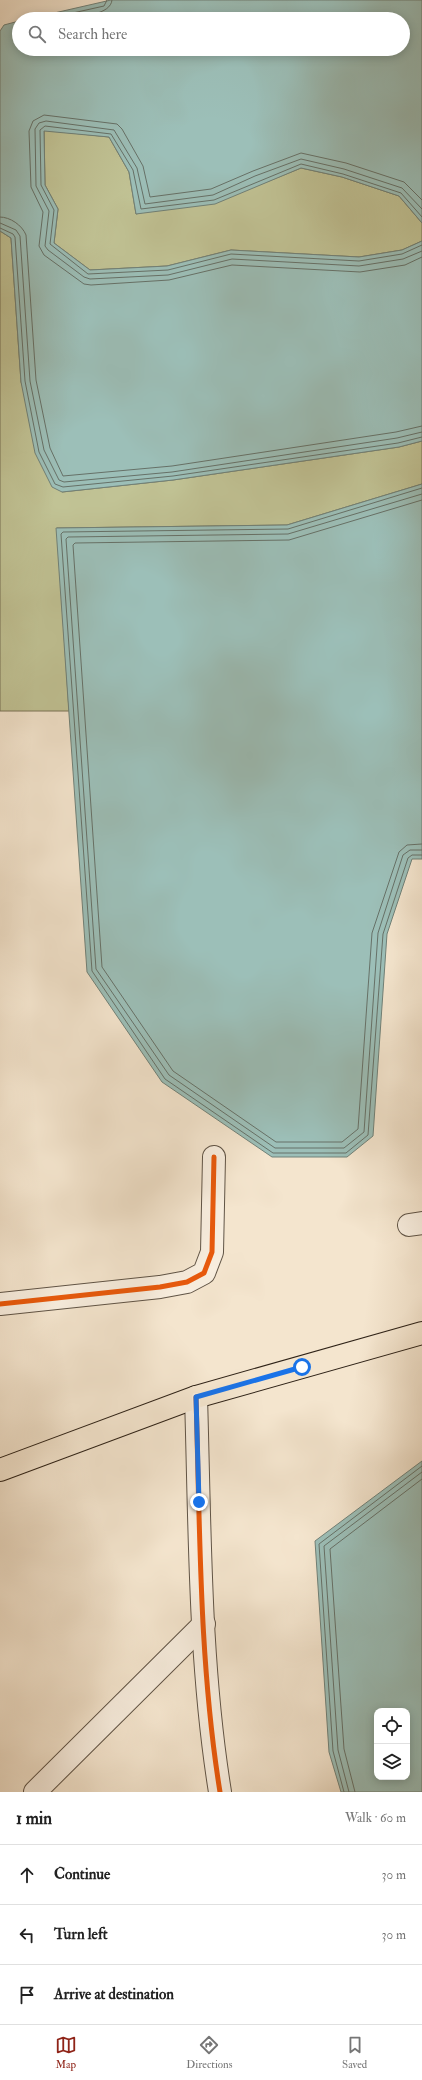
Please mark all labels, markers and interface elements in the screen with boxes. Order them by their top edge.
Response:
search box [12,12,410,56]
icon: search [26,23,48,45]
text: Search here [58,25,127,44]
route start [293,1358,311,1376]
route end [190,1493,208,1511]
map controls [374,1708,410,1780]
button: locate [374,1708,410,1744]
button: layers [374,1744,410,1780]
text: 1 min [16,1808,52,1829]
text: Walk · 60 m [345,1810,406,1826]
icon: ahead [16,1864,38,1886]
text: Continue [54,1865,110,1884]
text: 30 m [382,1867,406,1883]
icon: left [16,1924,38,1946]
text: Turn left [54,1925,108,1944]
text: 30 m [382,1927,406,1943]
icon: arrive [16,1984,38,2006]
text: Arrive at destination [54,1985,174,2004]
tab: Map [55,2034,77,2071]
tab: Directions [186,2034,233,2071]
tab: Saved [342,2034,367,2071]

